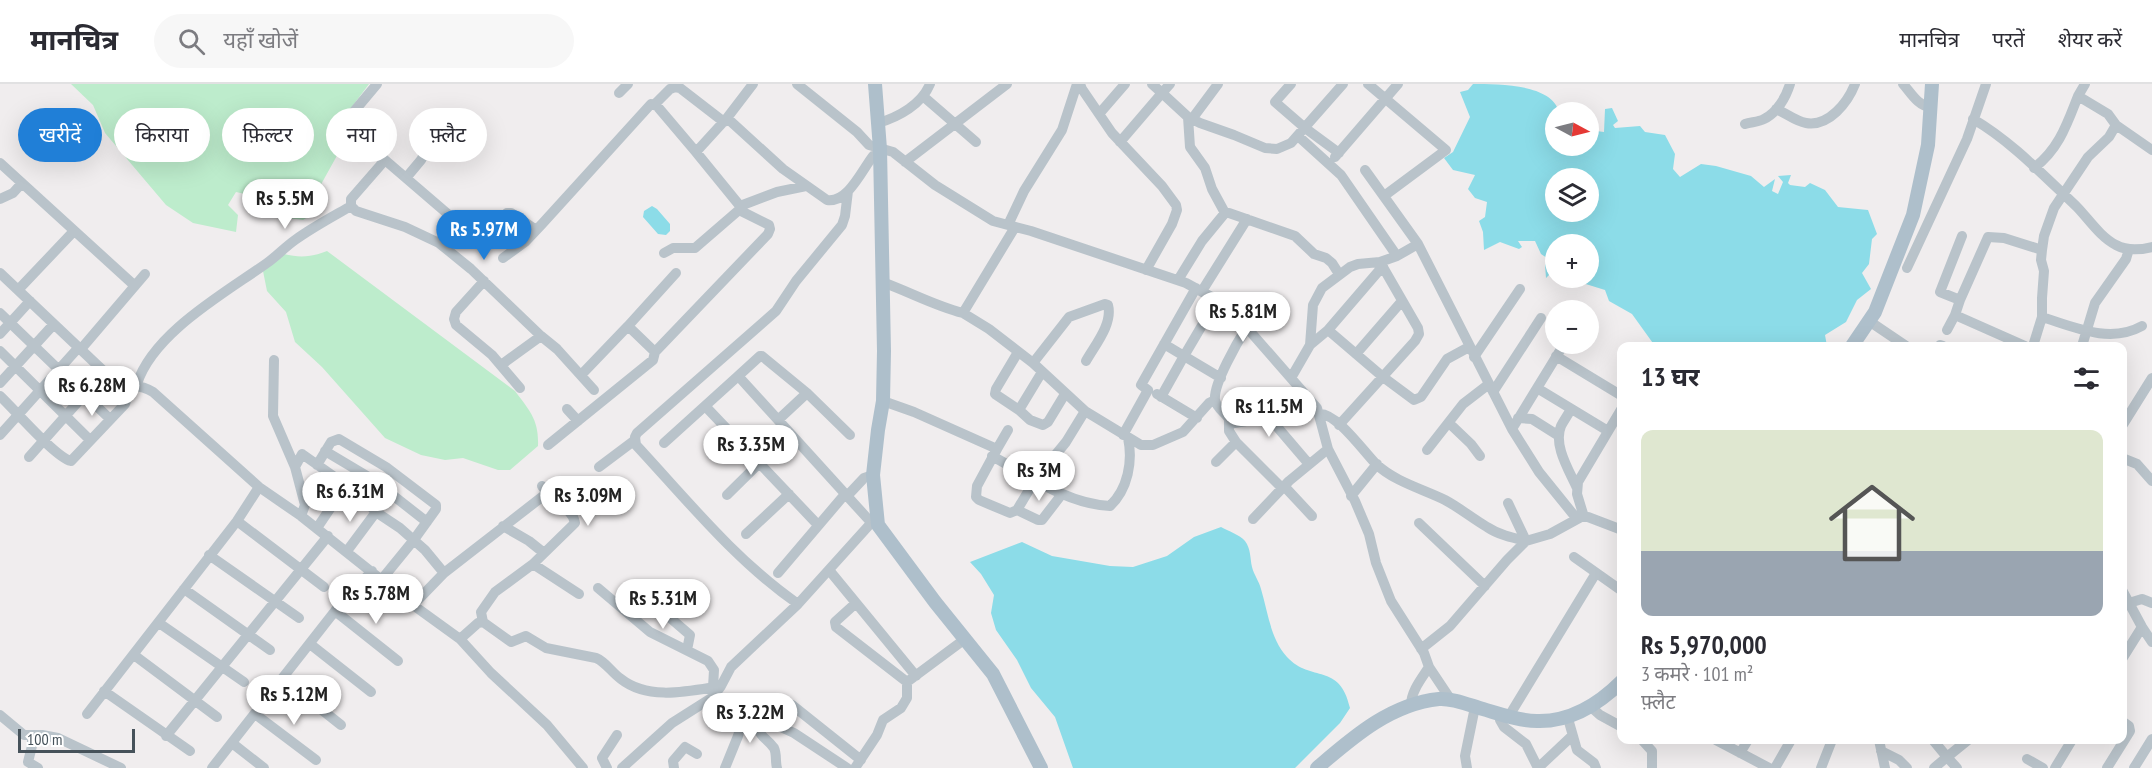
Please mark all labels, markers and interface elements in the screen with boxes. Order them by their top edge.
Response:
search box [154,14,574,68]
text: मानचित्र [30,21,118,58]
icon: search [175,25,208,58]
text: यहाँ खोजें [223,26,298,54]
text: मानचित्र [1899,26,1959,53]
text: परतें [1992,26,2025,53]
text: शेयर करें [2058,26,2122,53]
north arrow [1545,102,1599,156]
map controls [1545,102,1599,354]
chip: खरीदें [18,108,102,162]
chip: किराया [114,108,210,162]
chip: फ़िल्टर [222,108,314,162]
chip: नया [326,108,397,162]
chip: फ़्लैट [409,108,487,162]
button: layers [1545,168,1599,222]
pin: Rs 5.5M [230,179,340,230]
text: Rs 5.5M [256,185,314,211]
pin: Rs 5.97M [422,210,546,261]
text: Rs 5.97M [450,216,518,242]
button: + [1545,234,1599,288]
pin: Rs 5.81M [1181,292,1305,343]
text: Rs 5.81M [1209,298,1277,324]
button: − [1545,300,1599,354]
text: 13 घर [1641,360,1700,393]
icon: filters [2070,362,2103,395]
pin: Rs 6.28M [30,366,154,417]
text: Rs 6.28M [58,372,126,398]
pin: Rs 11.5M [1207,387,1331,438]
text: Rs 11.5M [1235,393,1303,419]
pin: Rs 3.35M [689,425,813,476]
text: Rs 3.35M [717,431,785,457]
pin: Rs 3M [997,451,1081,502]
text: Rs 3M [1017,457,1061,483]
icon: home [1818,469,1926,577]
pin: Rs 6.31M [288,472,412,523]
pin: Rs 3.09M [526,476,650,527]
text: Rs 6.31M [316,478,384,504]
text: Rs 3.09M [554,482,622,508]
pin: Rs 5.78M [314,574,438,625]
pin: Rs 5.31M [601,579,725,630]
text: Rs 5.78M [342,580,410,606]
text: Rs 5.31M [629,585,697,611]
text: Rs 5,970,000 [1641,628,1767,661]
text: 3 कमरे · 101 m² [1641,661,1753,687]
pin: Rs 5.12M [232,675,356,726]
text: Rs 5.12M [260,681,328,707]
text: फ़्लैट [1641,689,1676,715]
pin: Rs 3.22M [688,693,812,744]
text: Rs 3.22M [716,699,784,725]
scale bar [18,726,135,754]
text: 100 m [27,729,62,749]

